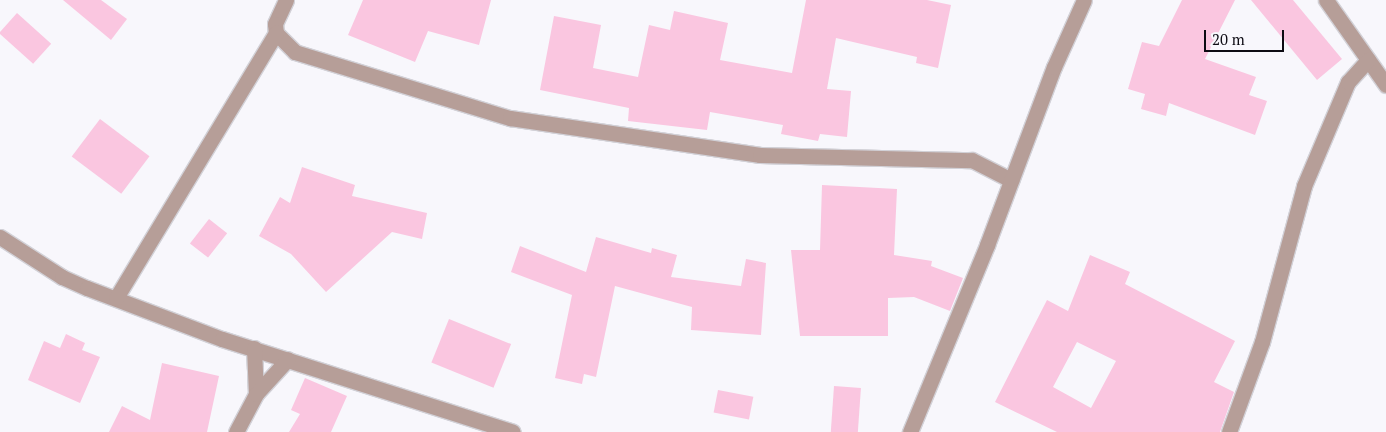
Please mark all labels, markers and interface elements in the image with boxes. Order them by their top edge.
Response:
scale bar [1206,20,1286,52]
text: 20 m [1212,29,1245,49]

